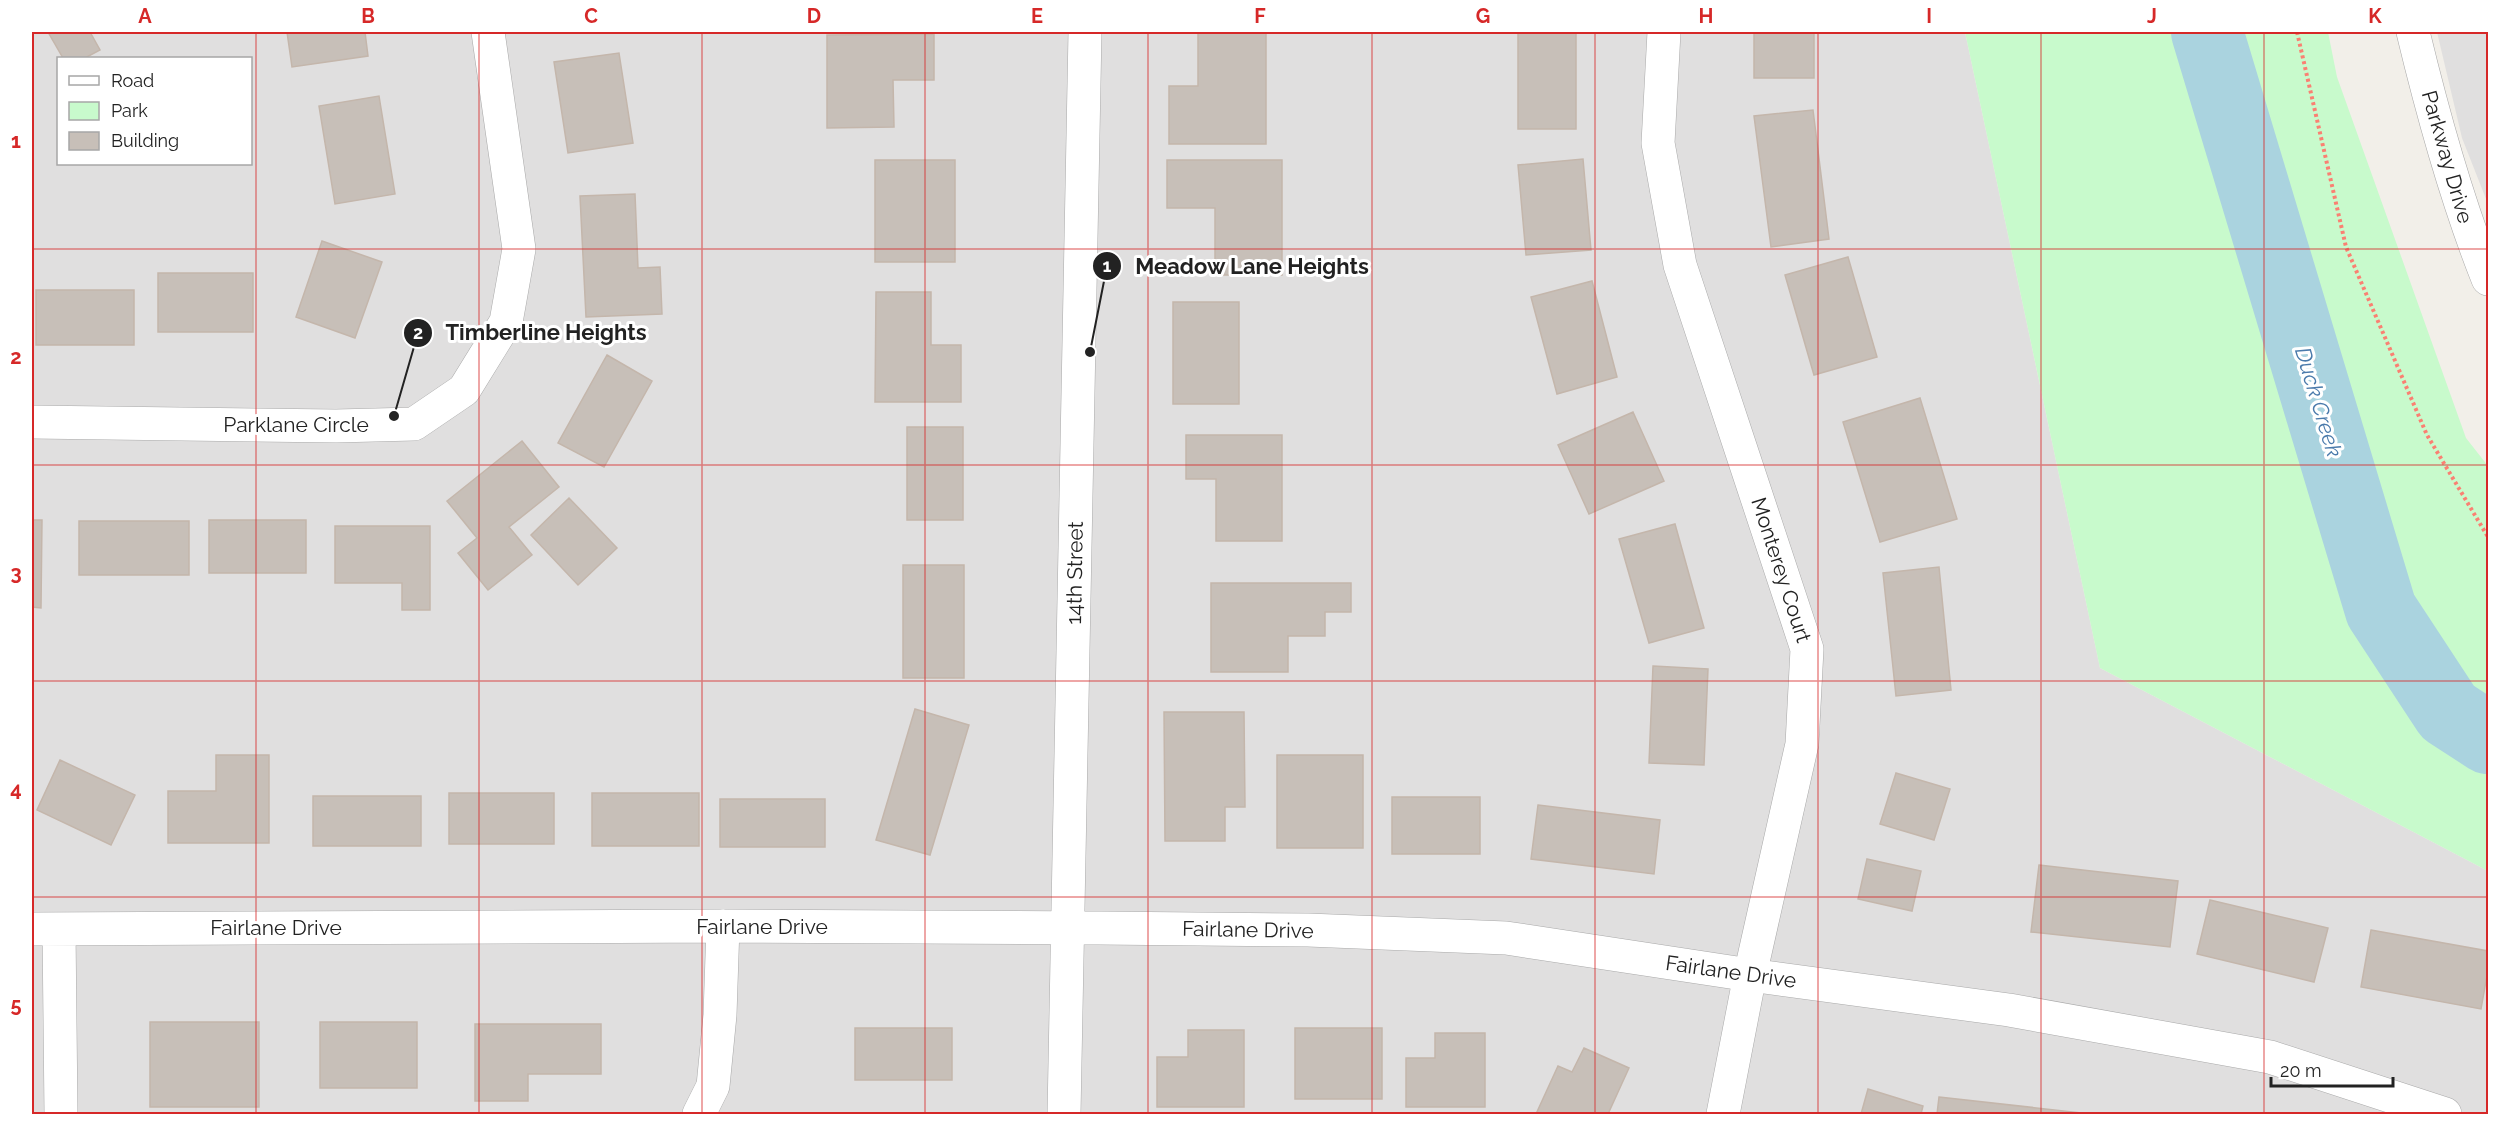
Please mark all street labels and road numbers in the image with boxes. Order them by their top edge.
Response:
street label: Parkway Drive [2417,88,2478,226]
street label: Parklane Circle [223,412,369,437]
street label: Monterey Court [1746,494,1817,646]
street label: 14th Street [1061,521,1088,625]
street label: Fairlane Drive [696,914,828,939]
street label: Fairlane Drive [210,915,342,940]
street label: Fairlane Drive [1182,916,1314,943]
street label: Fairlane Drive [1664,950,1798,993]

